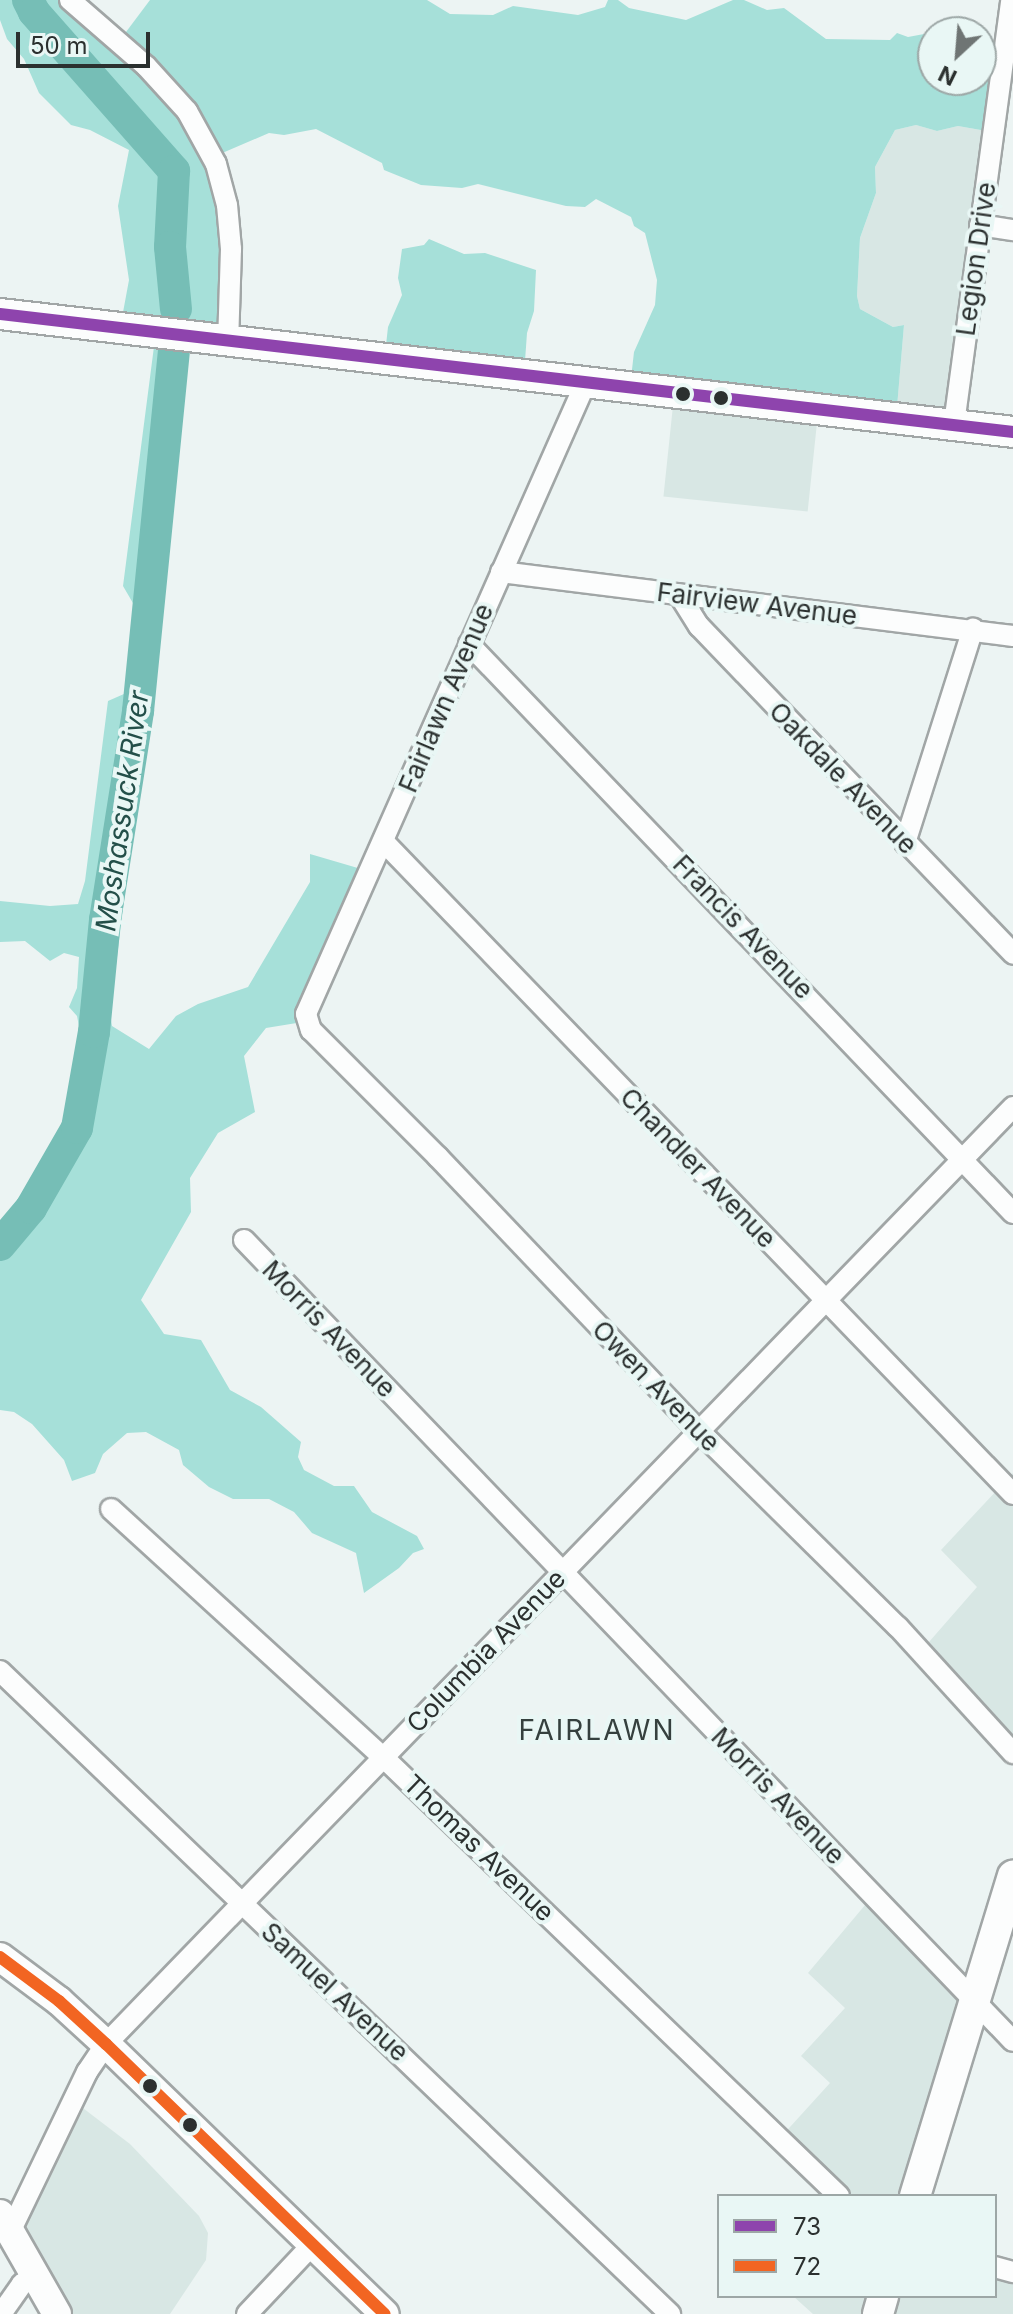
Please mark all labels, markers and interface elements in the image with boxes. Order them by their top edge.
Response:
scale bar [20,16,154,66]
north arrow [917,16,997,96]
text: 50 m [30,31,88,60]
text: N [934,60,961,91]
street label: Legion Drive [950,180,1002,338]
unlabelled marker [675,386,691,402]
unlabelled marker [713,390,729,406]
street label: Fairview Avenue [655,576,859,632]
street label: Fairlawn Avenue [392,599,500,797]
water label: Moshassuck River [88,689,156,933]
street label: Oakdale Avenue [763,696,923,860]
street label: Francis Avenue [667,849,819,1005]
street label: Chandler Avenue [614,1082,782,1254]
street label: Morris Avenue [256,1254,402,1404]
street label: Owen Avenue [586,1314,726,1458]
street label: Columbia Avenue [400,1563,572,1739]
district label: FAIRLAWN [518,1713,676,1747]
street label: Morris Avenue [705,1721,851,1871]
street label: Thomas Avenue [397,1768,561,1928]
street label: Samuel Avenue [255,1916,415,2068]
unlabelled marker [142,2078,158,2094]
unlabelled marker [182,2117,198,2133]
legend [717,2194,997,2298]
text: 73 [793,2212,821,2241]
text: 72 [793,2252,821,2281]

